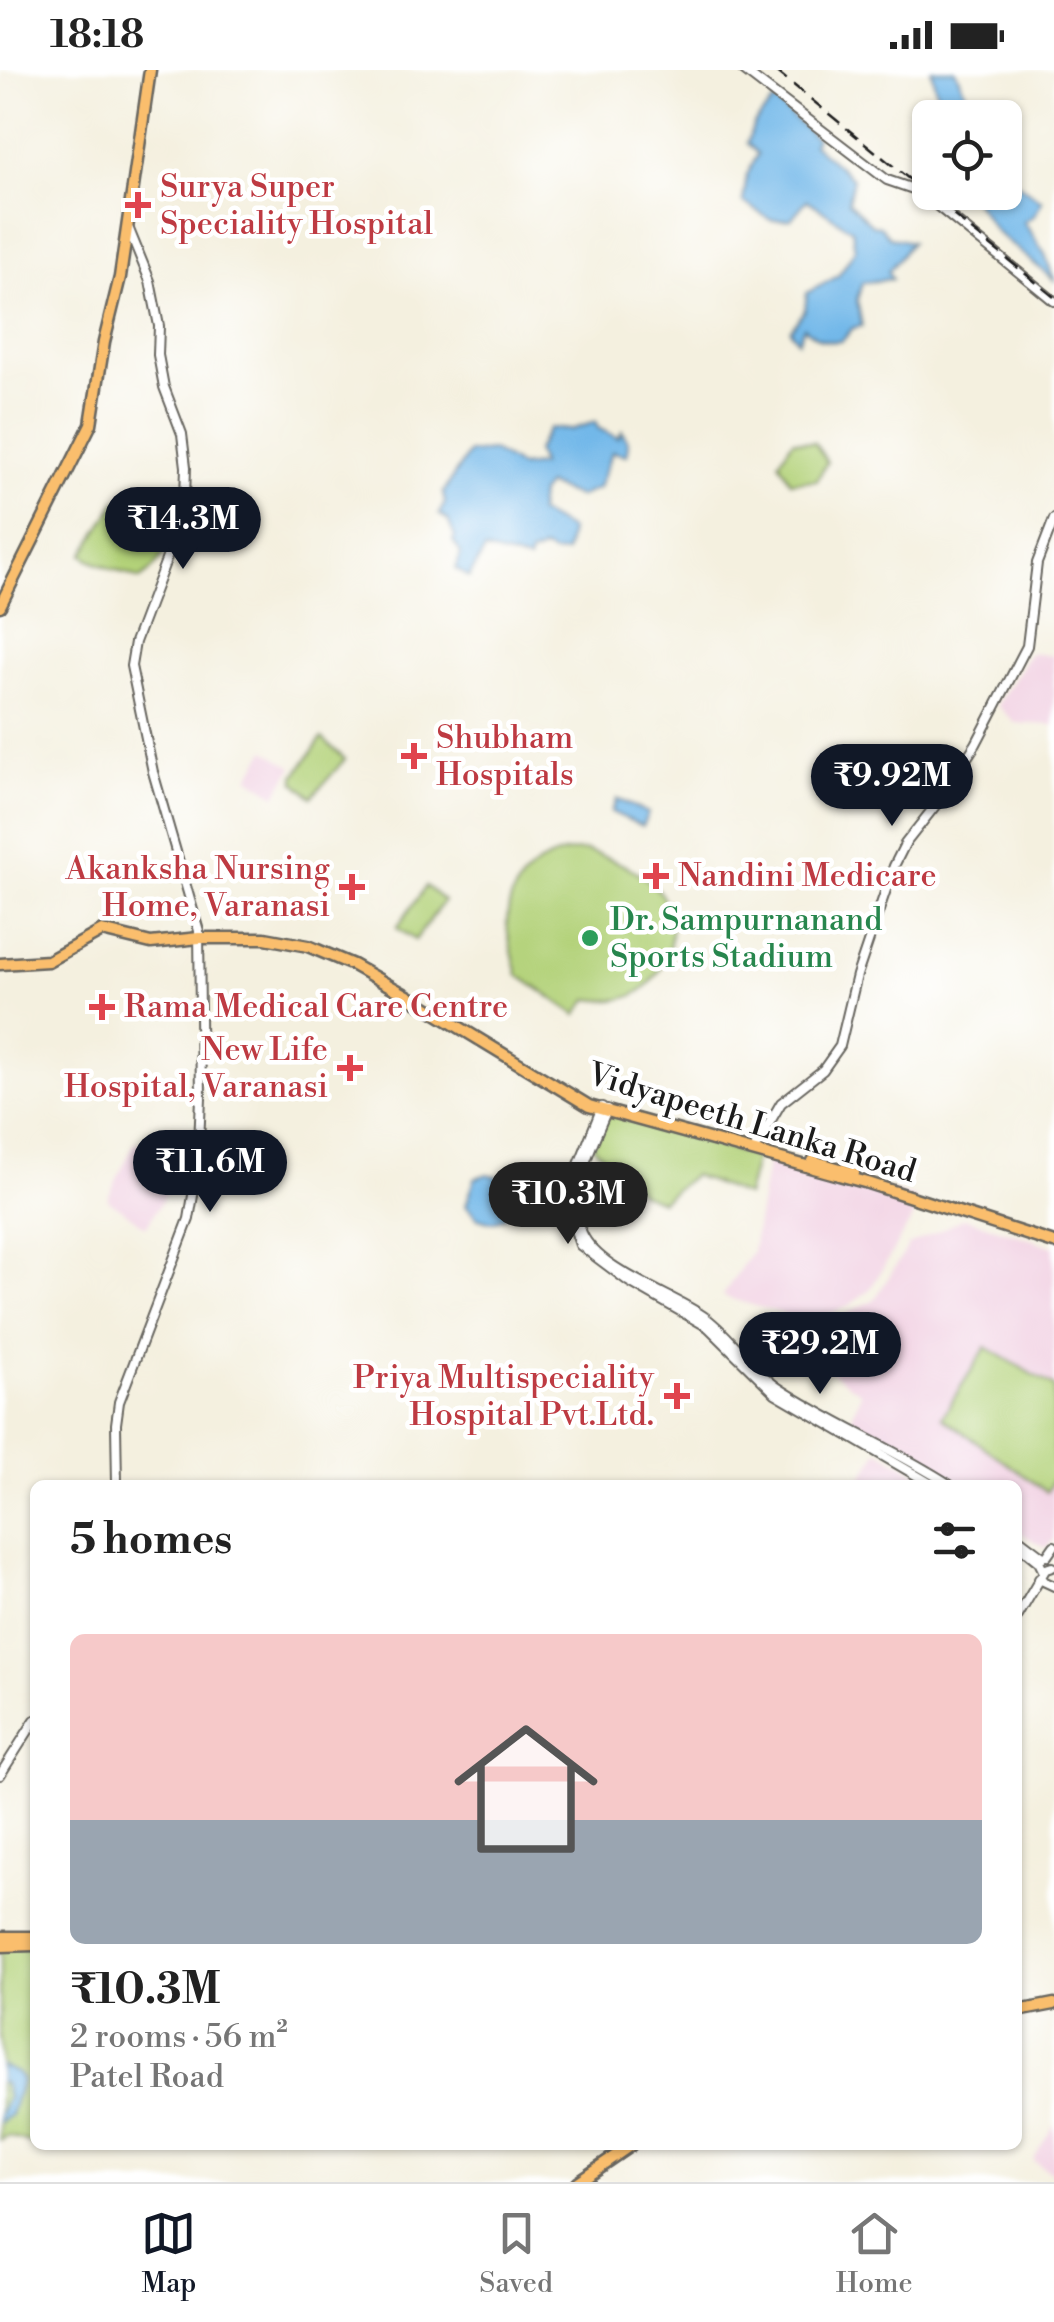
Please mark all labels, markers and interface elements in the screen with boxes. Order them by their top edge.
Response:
text: 18:18 [50,12,144,59]
map controls [912,100,1022,210]
button: locate [912,100,1022,210]
place label: Surya Super Speciality Hospital [160,167,433,244]
marker: Surya Super Speciality Hospital [125,192,151,218]
pin: ₹14.3M [102,487,264,572]
text: ₹14.3M [127,499,239,539]
place label: Shubham Hospitals [436,718,574,795]
marker: Shubham Hospitals [401,743,427,769]
pin: ₹9.92M [811,744,973,829]
text: ₹9.92M [833,756,951,796]
place label: Akanksha Nursing Home, Varanasi [64,849,330,926]
place label: Nandini Medicare [678,856,937,896]
marker: Nandini Medicare [643,863,669,889]
marker: Akanksha Nursing Home, Varanasi [339,874,365,900]
place label: Dr. Sampurnanand Sports Stadium [610,900,883,977]
marker: Dr. Sampurnanand Sports Stadium [579,927,601,949]
place label: Rama Medical Care Centre [124,987,508,1027]
marker: Rama Medical Care Centre [89,994,115,1020]
place label: New Life Hospital, Varanasi [64,1030,328,1107]
street label: Vidyapeeth Lanka Road [582,1054,921,1192]
marker: New Life Hospital, Varanasi [337,1055,363,1081]
pin: ₹11.6M [129,1130,291,1215]
text: ₹11.6M [155,1142,265,1182]
pin: ₹10.3M [487,1162,649,1247]
text: ₹10.3M [511,1174,625,1214]
pin: ₹29.2M [739,1312,901,1397]
text: ₹29.2M [761,1324,879,1364]
place label: Priya Multispeciality Hospital Pvt.Ltd. [353,1358,654,1435]
marker: Priya Multispeciality Hospital Pvt.Ltd. [664,1383,690,1409]
icon: filters [927,1513,982,1568]
text: 5 homes [70,1514,232,1567]
icon: home [436,1699,616,1879]
text: ₹10.3M [70,1964,220,2017]
text: 2 rooms · 56 m² [70,2017,288,2057]
text: Patel Road [70,2057,224,2097]
tab: Map [141,2206,197,2301]
tab: Saved [479,2206,553,2301]
tab: Home [836,2206,913,2301]

